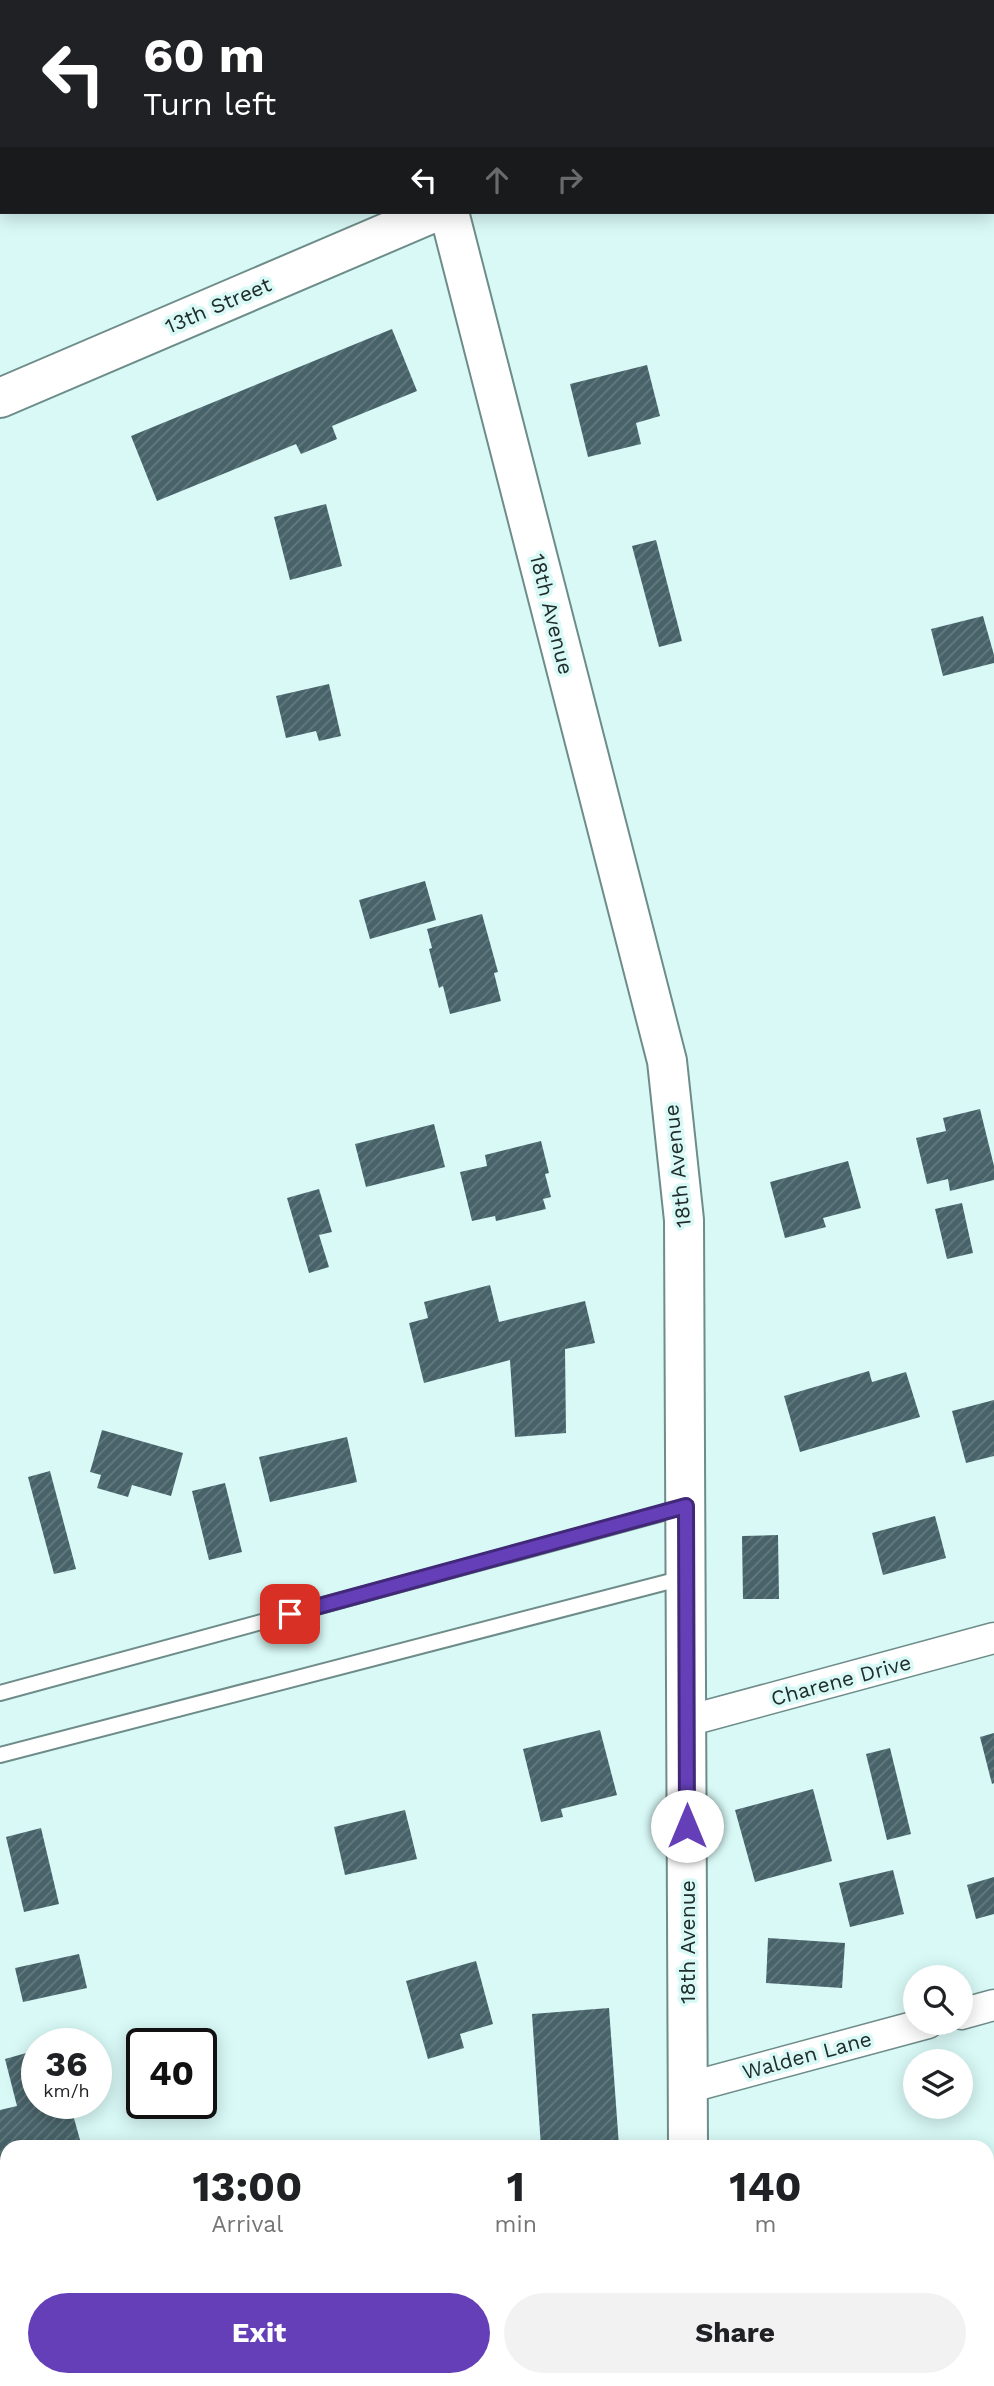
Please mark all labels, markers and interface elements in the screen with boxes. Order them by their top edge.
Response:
text: 60 m [143,26,265,84]
icon: left [28,28,119,119]
text: Turn left [143,85,276,123]
icon: left [405,161,443,199]
icon: ahead [478,161,516,199]
icon: right [551,161,589,199]
street label: 13th Street [161,271,275,339]
street label: 18th Avenue [525,551,579,677]
street label: 18th Avenue [658,1103,696,1229]
pin [260,1584,320,1644]
icon: arrive [271,1595,309,1633]
street label: Charene Drive [768,1649,914,1711]
position arrow [650,1789,724,1863]
street label: 18th Avenue [675,1880,700,2004]
map controls [903,1965,973,2119]
button: search [903,1965,973,2035]
street label: Walden Lane [740,2026,874,2084]
speed limit sign: 40 [126,2028,217,2119]
text: 36 [45,2043,88,2085]
button: layers [903,2049,973,2119]
text: km/h [43,2080,90,2101]
text: 13:00 [192,2162,302,2211]
text: 1 [507,2162,525,2211]
text: 140 [729,2162,802,2211]
text: Arrival [211,2211,283,2238]
text: min [495,2211,537,2238]
text: m [754,2211,776,2238]
button: Exit [28,2293,490,2373]
button: Share [504,2293,966,2373]

